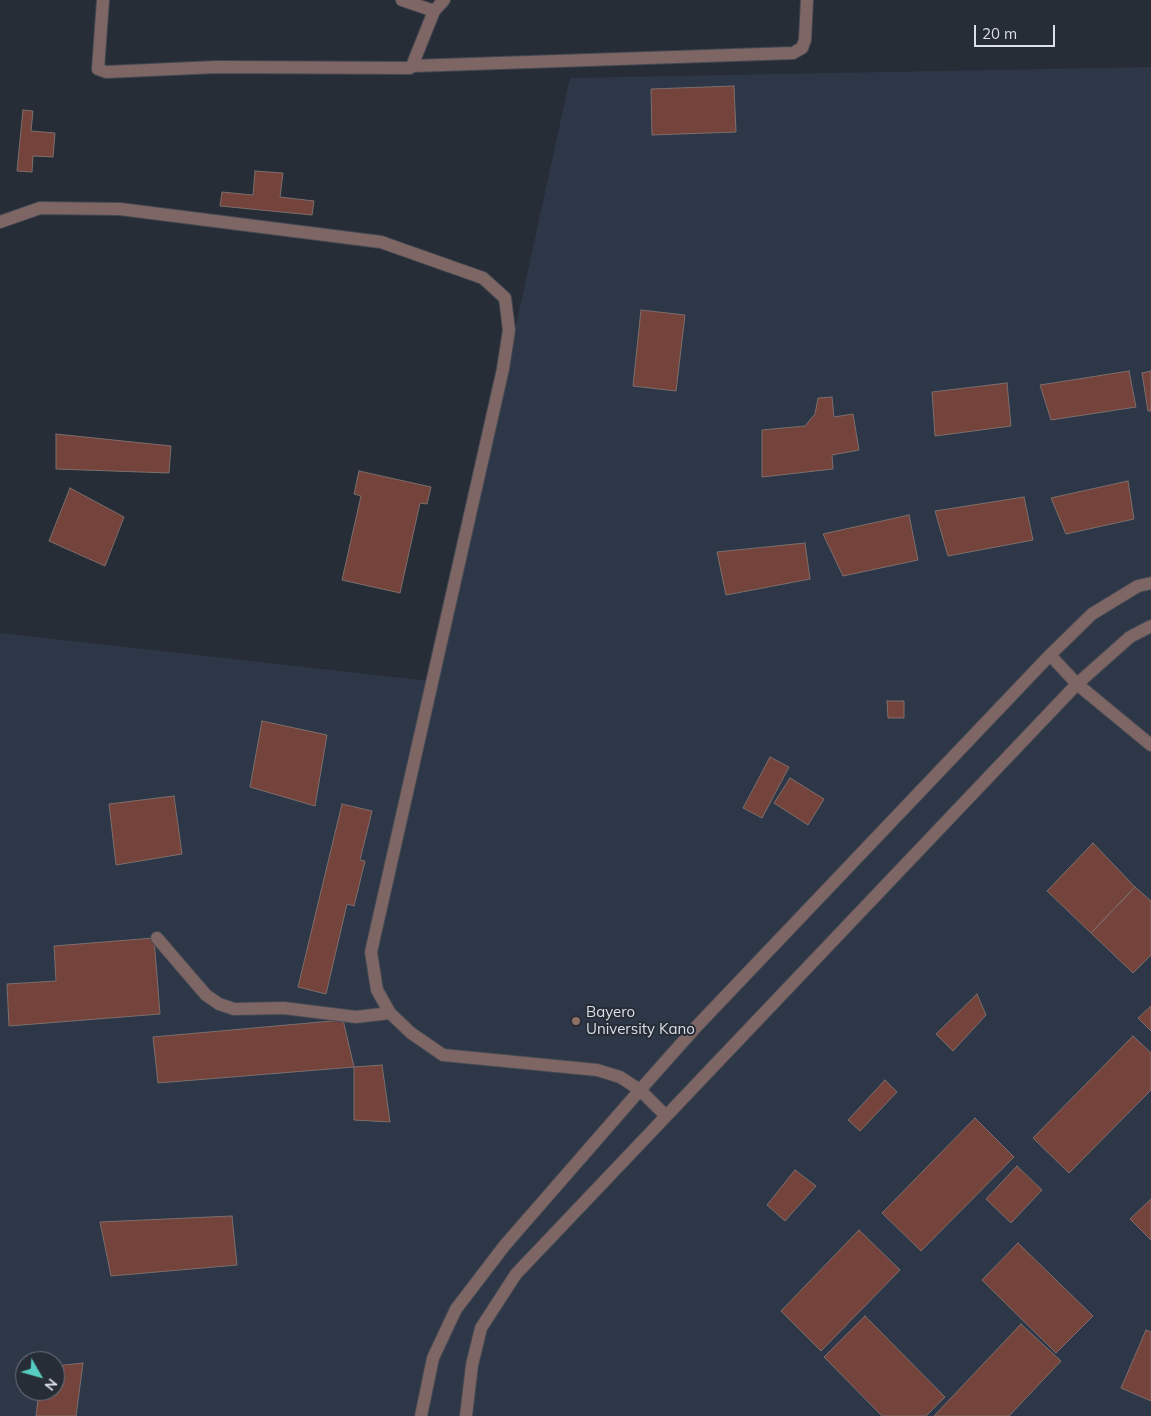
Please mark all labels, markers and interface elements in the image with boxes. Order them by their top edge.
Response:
scale bar [976,15,1057,47]
text: 20 m [982,24,1017,43]
place label: Bayero University Kano [586,1003,695,1038]
marker: Bayero University Kano [570,1015,582,1027]
north arrow [15,1351,65,1401]
text: N [41,1375,61,1394]

